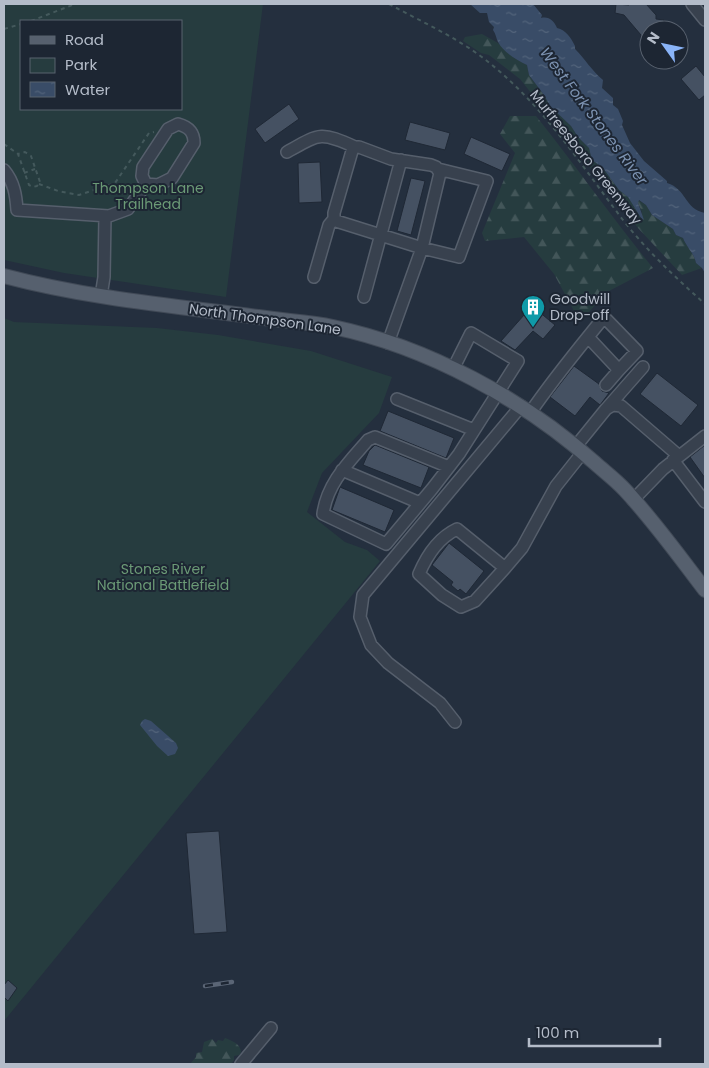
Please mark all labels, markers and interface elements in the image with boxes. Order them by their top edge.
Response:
legend [20,20,182,110]
north arrow [639,20,689,70]
text: N [642,28,664,48]
text: Road [65,29,104,50]
water label: West Fork Stones River [535,43,653,190]
text: Park [65,54,97,75]
text: Water [65,79,111,100]
street label: Murfreesboro Greenway [525,85,647,229]
park label: Thompson Lane Trailhead [92,178,204,214]
place label: Goodwill Drop-off [550,289,610,325]
building icon: Goodwill Drop-off [520,294,546,328]
street label: North Thompson Lane [188,298,343,340]
park label: Stones River National Battlefield [97,559,229,595]
scale bar [529,1016,660,1048]
text: 100 m [536,1022,579,1043]

